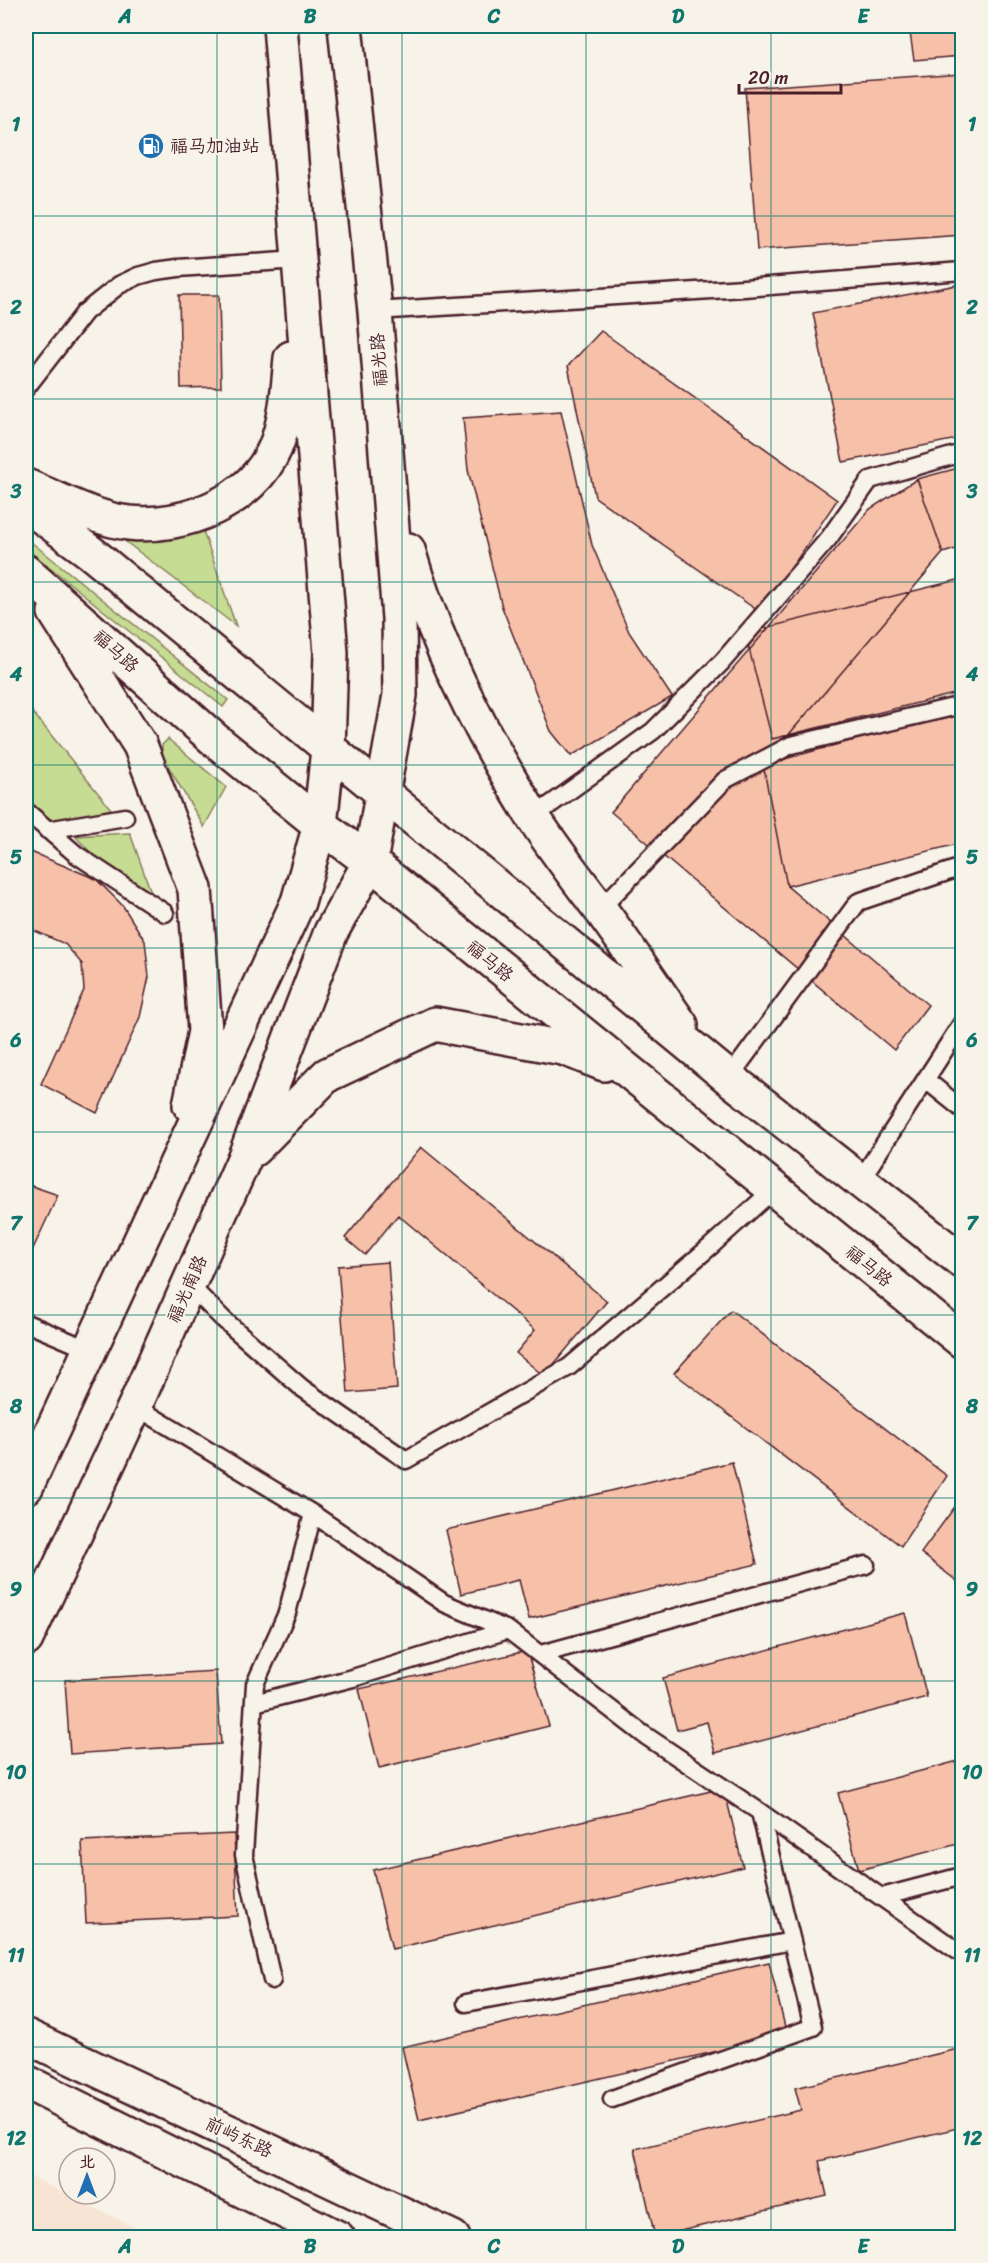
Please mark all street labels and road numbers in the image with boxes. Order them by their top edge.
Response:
street label: 福光路 [361,332,397,388]
street label: 福马路 [85,621,147,681]
street label: 福马路 [459,932,521,990]
street label: 福马路 [838,1237,900,1295]
street label: 福光南路 [158,1250,216,1328]
street label: 前屿东路 [200,2107,278,2167]

